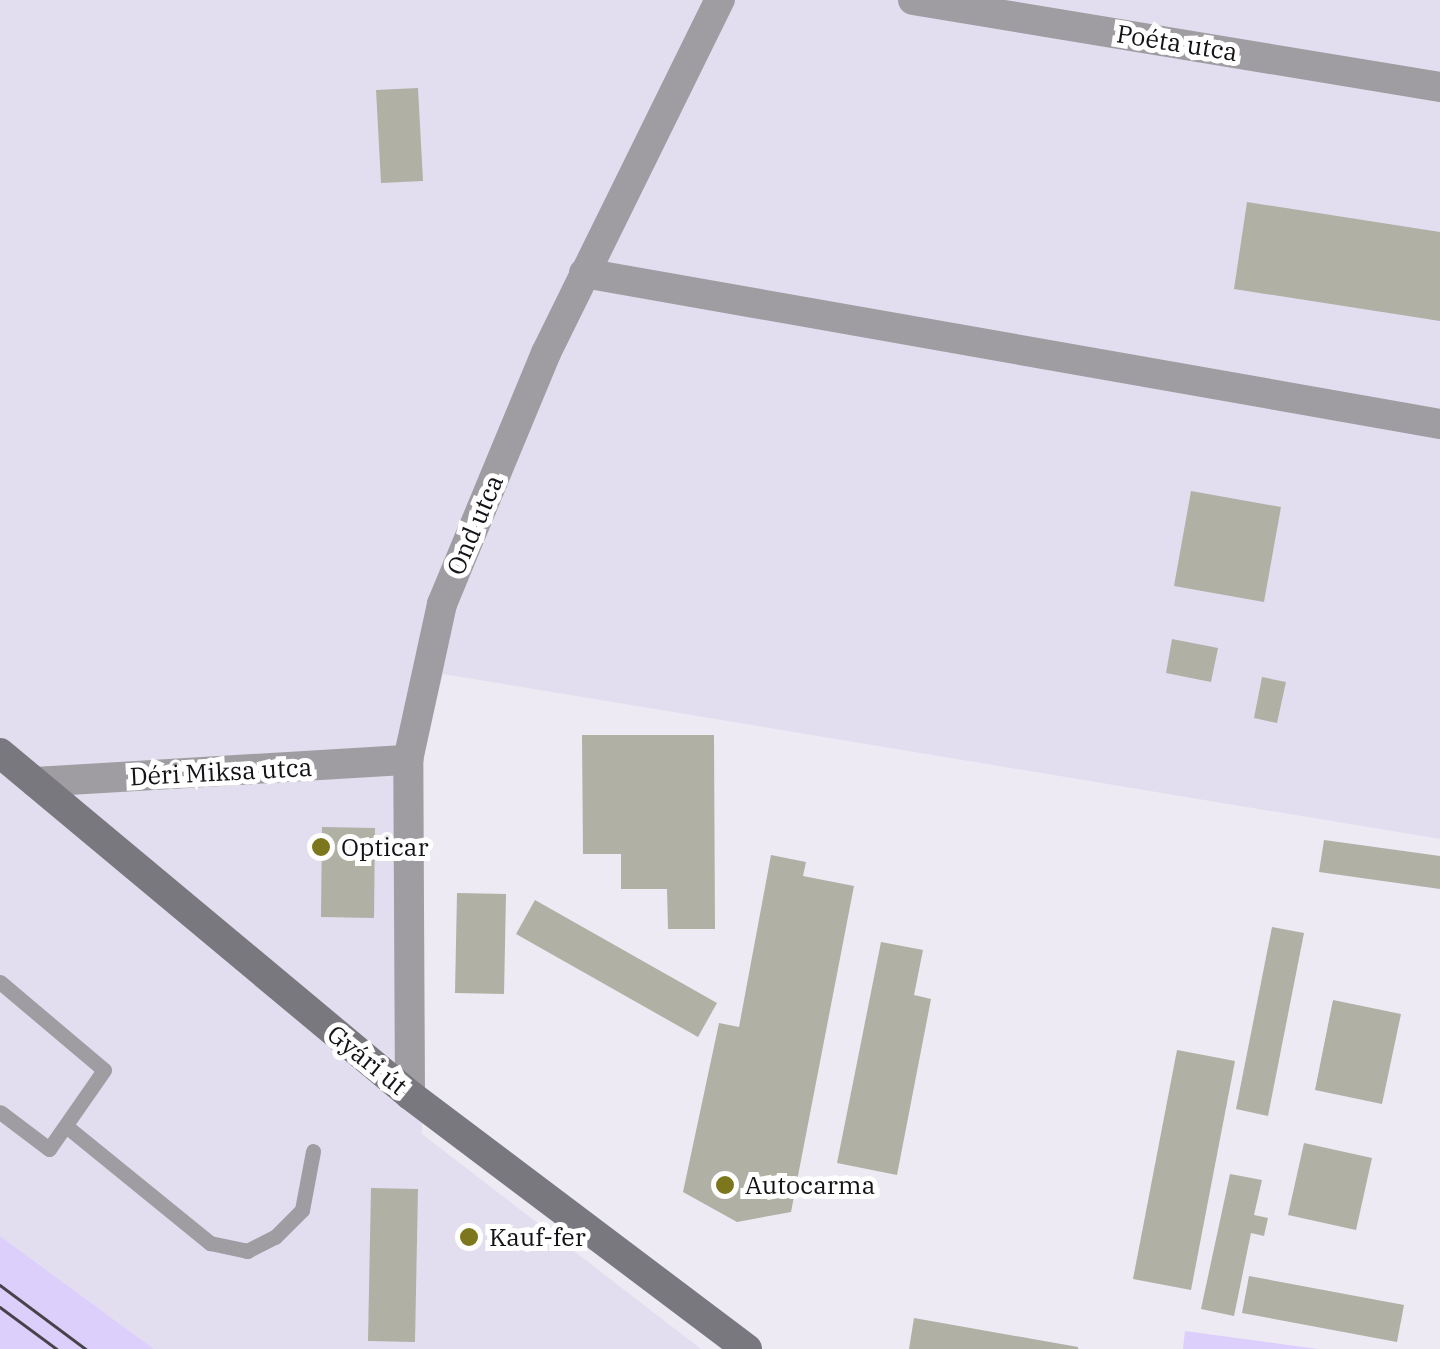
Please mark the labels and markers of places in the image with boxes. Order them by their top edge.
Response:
place label: Opticar [341,832,428,862]
marker: Opticar [310,836,332,858]
place label: Autocarma [745,1170,875,1200]
marker: Autocarma [714,1174,736,1196]
place label: Kauf-fer [489,1222,586,1252]
marker: Kauf-fer [458,1226,480,1248]

